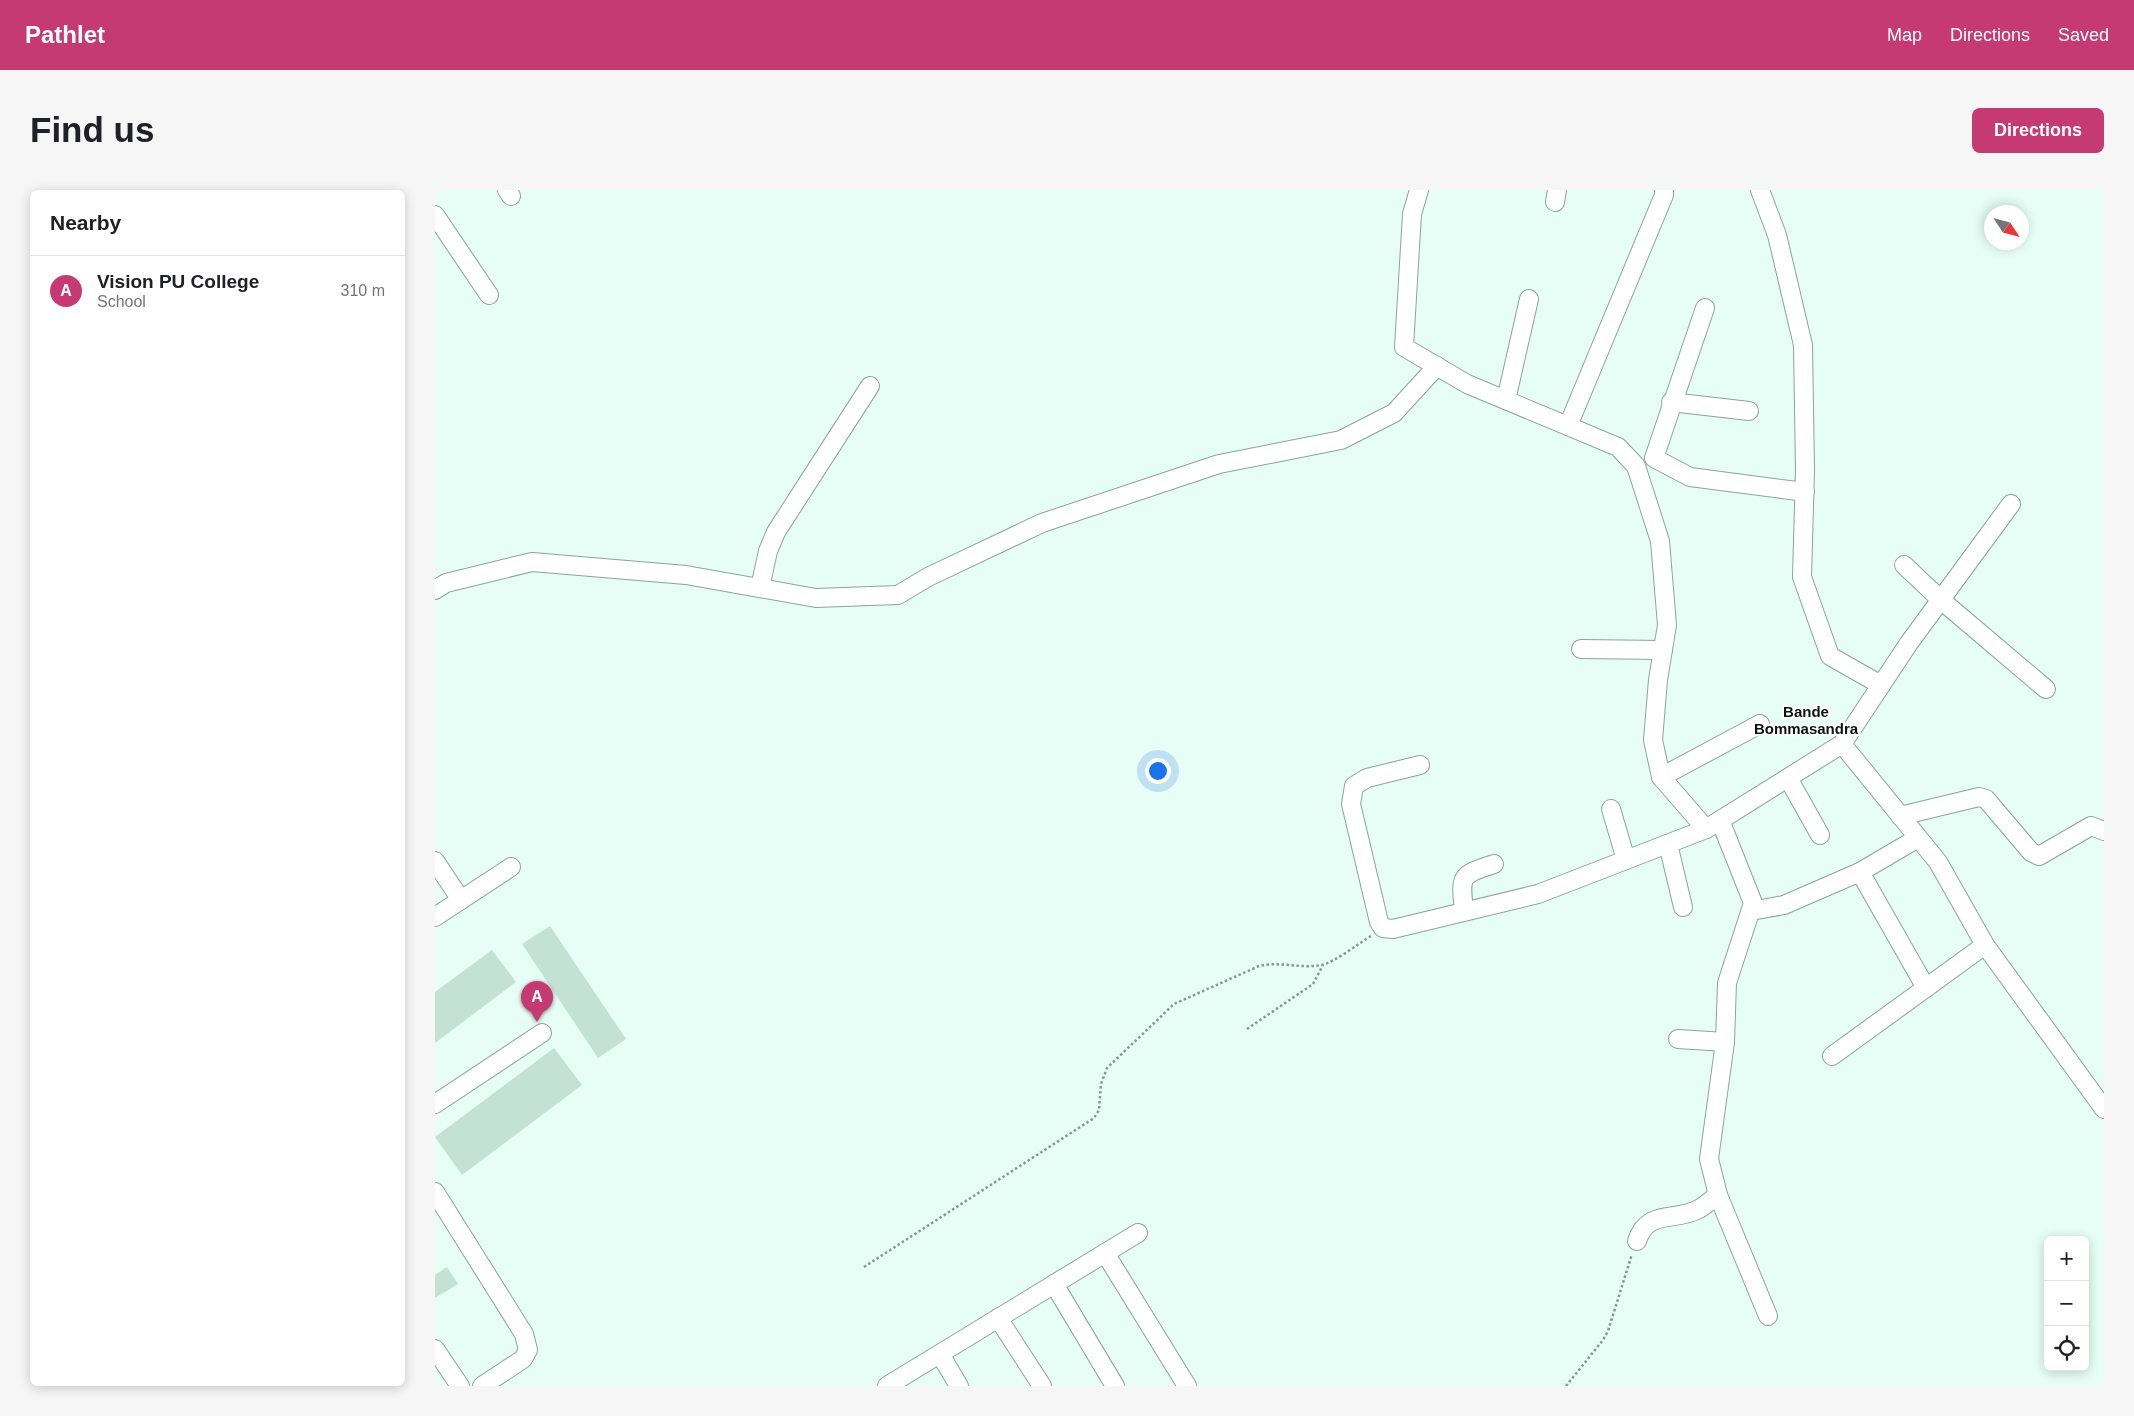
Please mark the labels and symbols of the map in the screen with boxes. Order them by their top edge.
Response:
north arrow [1984,205,2029,250]
district label: Bande Bommasandra [1754,703,1859,737]
your location [1145,758,1171,784]
pin: A [521,981,553,1022]

